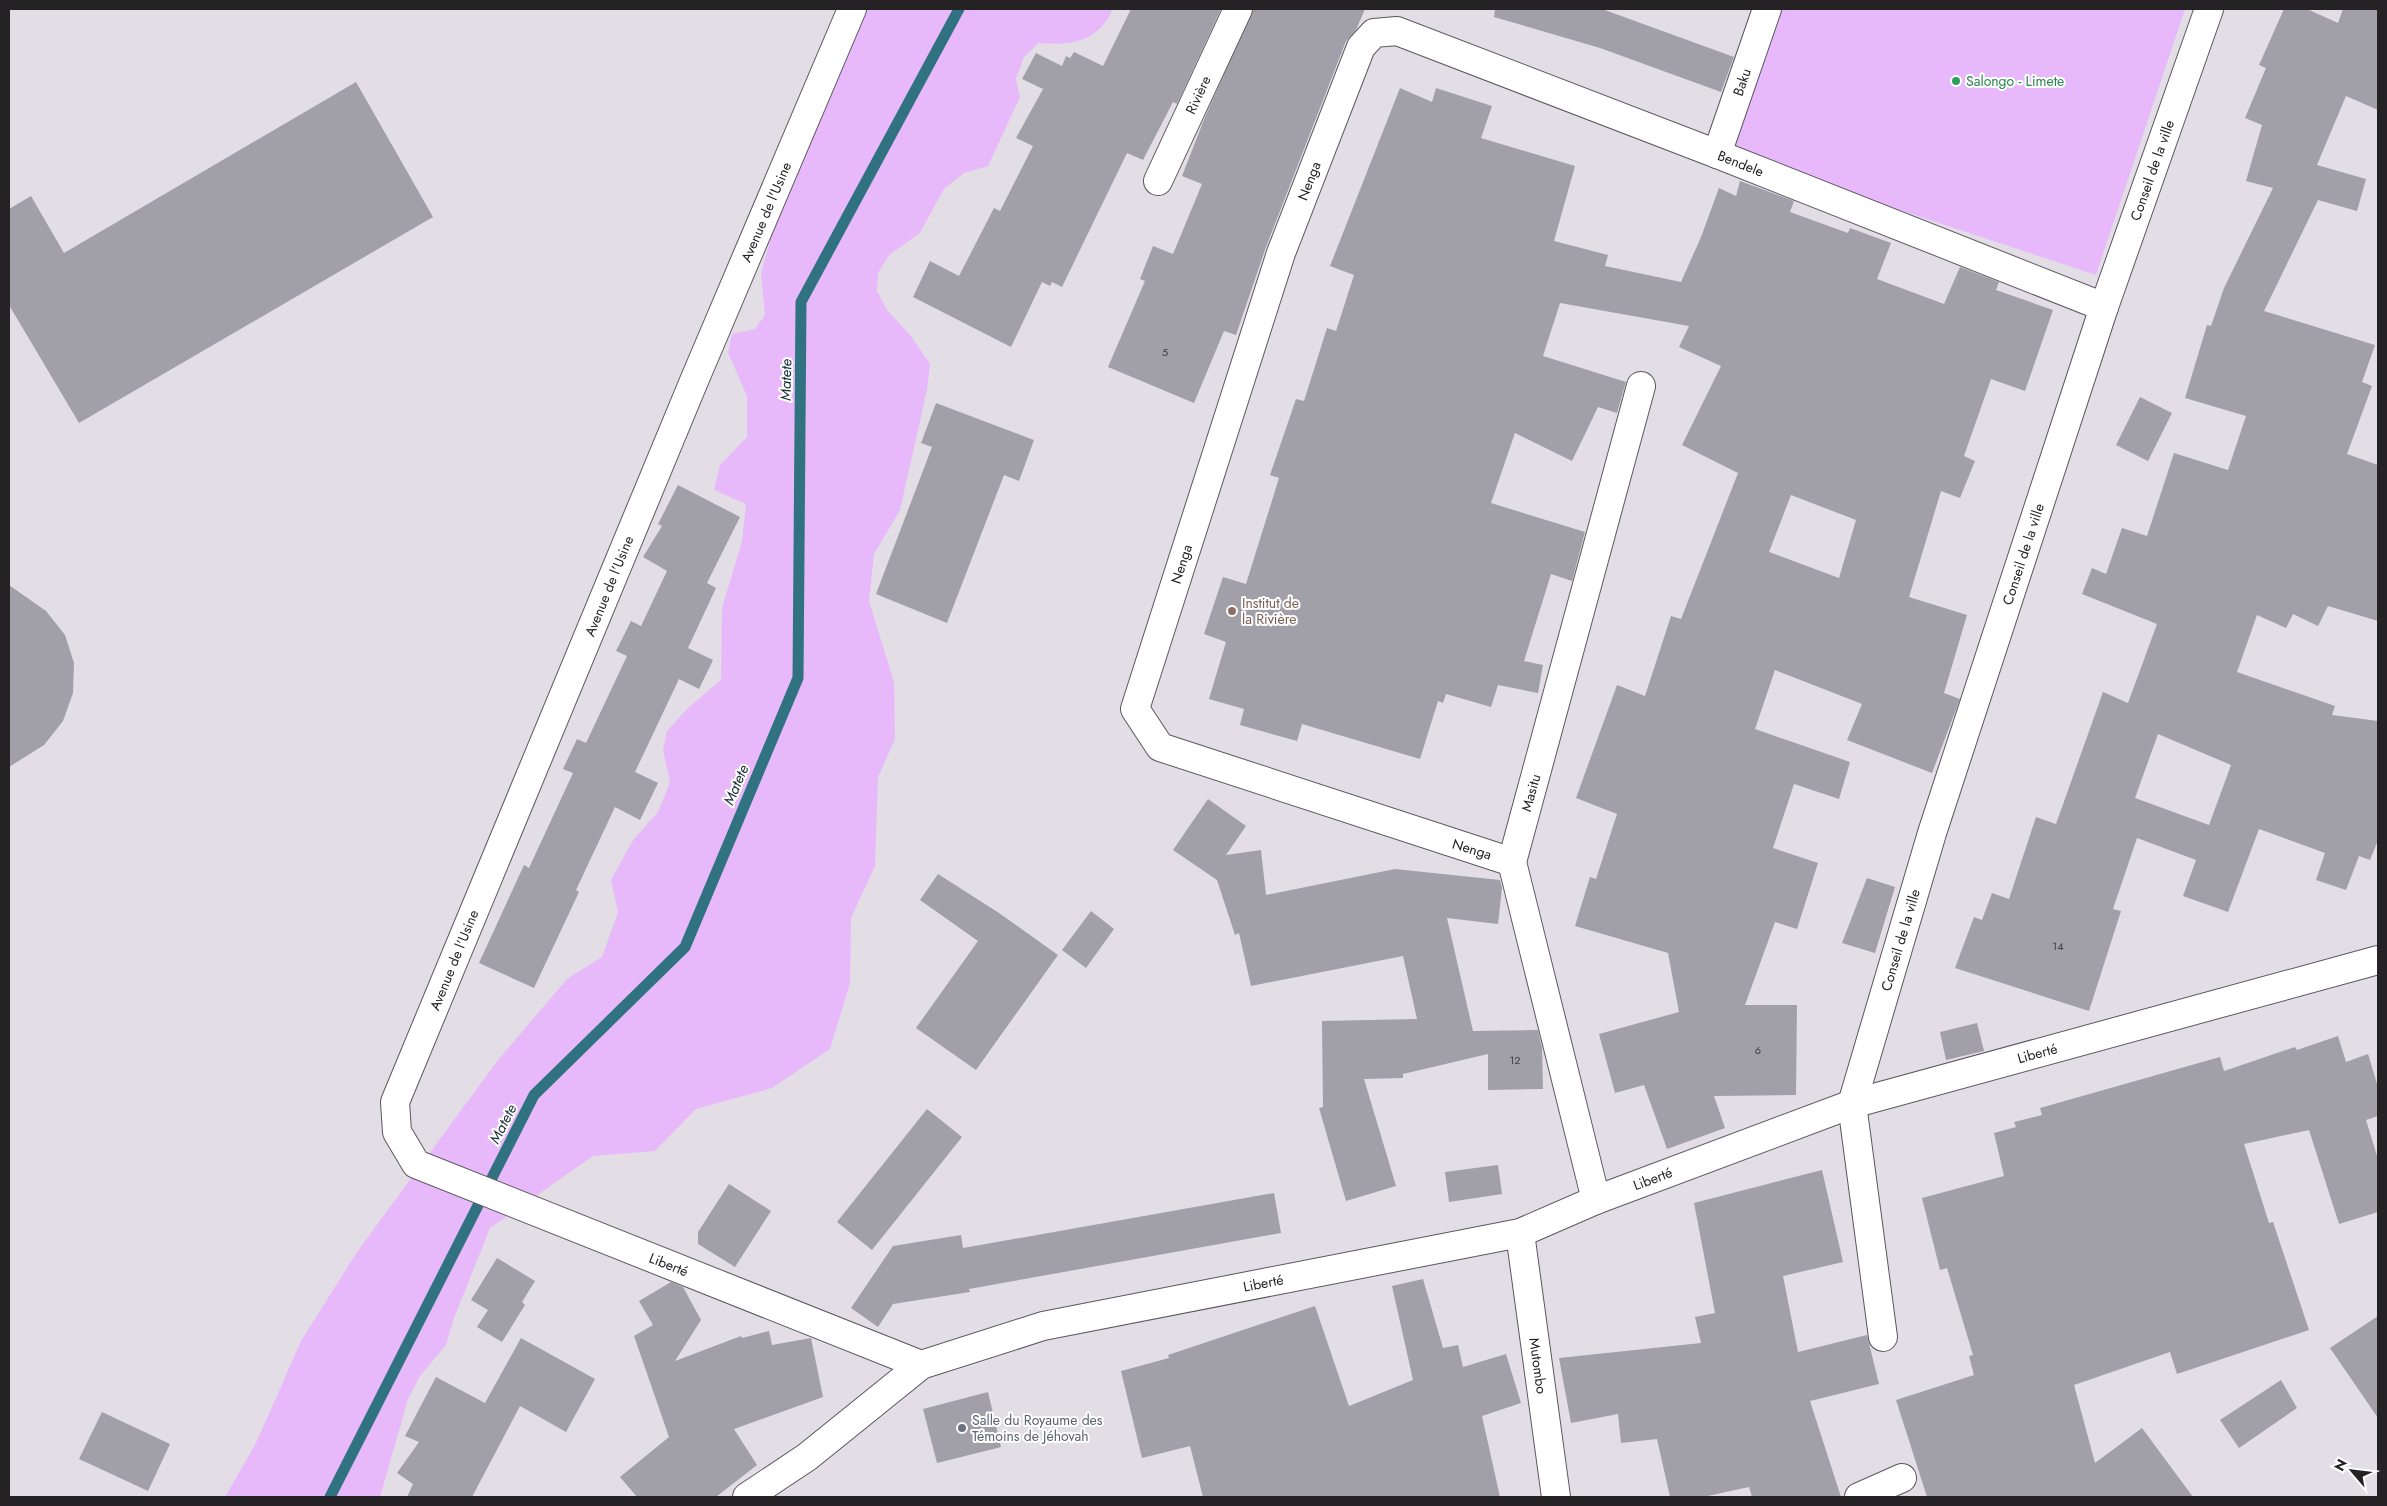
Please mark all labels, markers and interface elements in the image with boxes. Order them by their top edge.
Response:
street label: Baku [1728,66,1756,99]
place label: Salongo - Limete [1966,71,2064,91]
street label: Rivière [1180,72,1216,117]
marker: Salongo - Limete [1950,75,1962,87]
street label: Conseil de la ville [2125,117,2179,223]
street label: Bendele [1715,145,1767,181]
street label: Avenue de l'Usine [736,159,796,265]
street label: Nenga [1292,159,1326,203]
house number: 5 [1162,344,1168,360]
water label: Matete [775,358,797,401]
street label: Conseil de la ville [1997,501,2049,607]
street label: Avenue de l'Usine [580,533,638,639]
street label: Nenga [1166,542,1197,586]
place label: Institut de la Rivière [1242,593,1299,629]
marker: Institut de la Rivière [1226,605,1238,617]
water label: Matete [718,761,755,809]
street label: Masitu [1516,772,1545,814]
street label: Nenga [1450,834,1494,864]
street label: Conseil de la ville [1876,887,1925,994]
street label: Avenue de l'Usine [425,907,483,1013]
house number: 14 [2052,938,2064,954]
street label: Liberté [2015,1038,2059,1068]
house number: 6 [1755,1042,1761,1058]
house number: 12 [1509,1052,1521,1068]
water label: Matete [484,1100,523,1148]
street label: Liberté [1630,1162,1675,1195]
street label: Liberté [646,1248,691,1281]
street label: Liberté [1241,1269,1285,1297]
street label: Mutombo [1524,1337,1552,1395]
place label: Salle du Royaume des Témoins de Jéhovah [972,1410,1103,1446]
marker: Salle du Royaume des Témoins de Jéhovah [956,1422,968,1434]
north arrow [2327,1446,2377,1496]
text: N [2329,1455,2352,1475]

